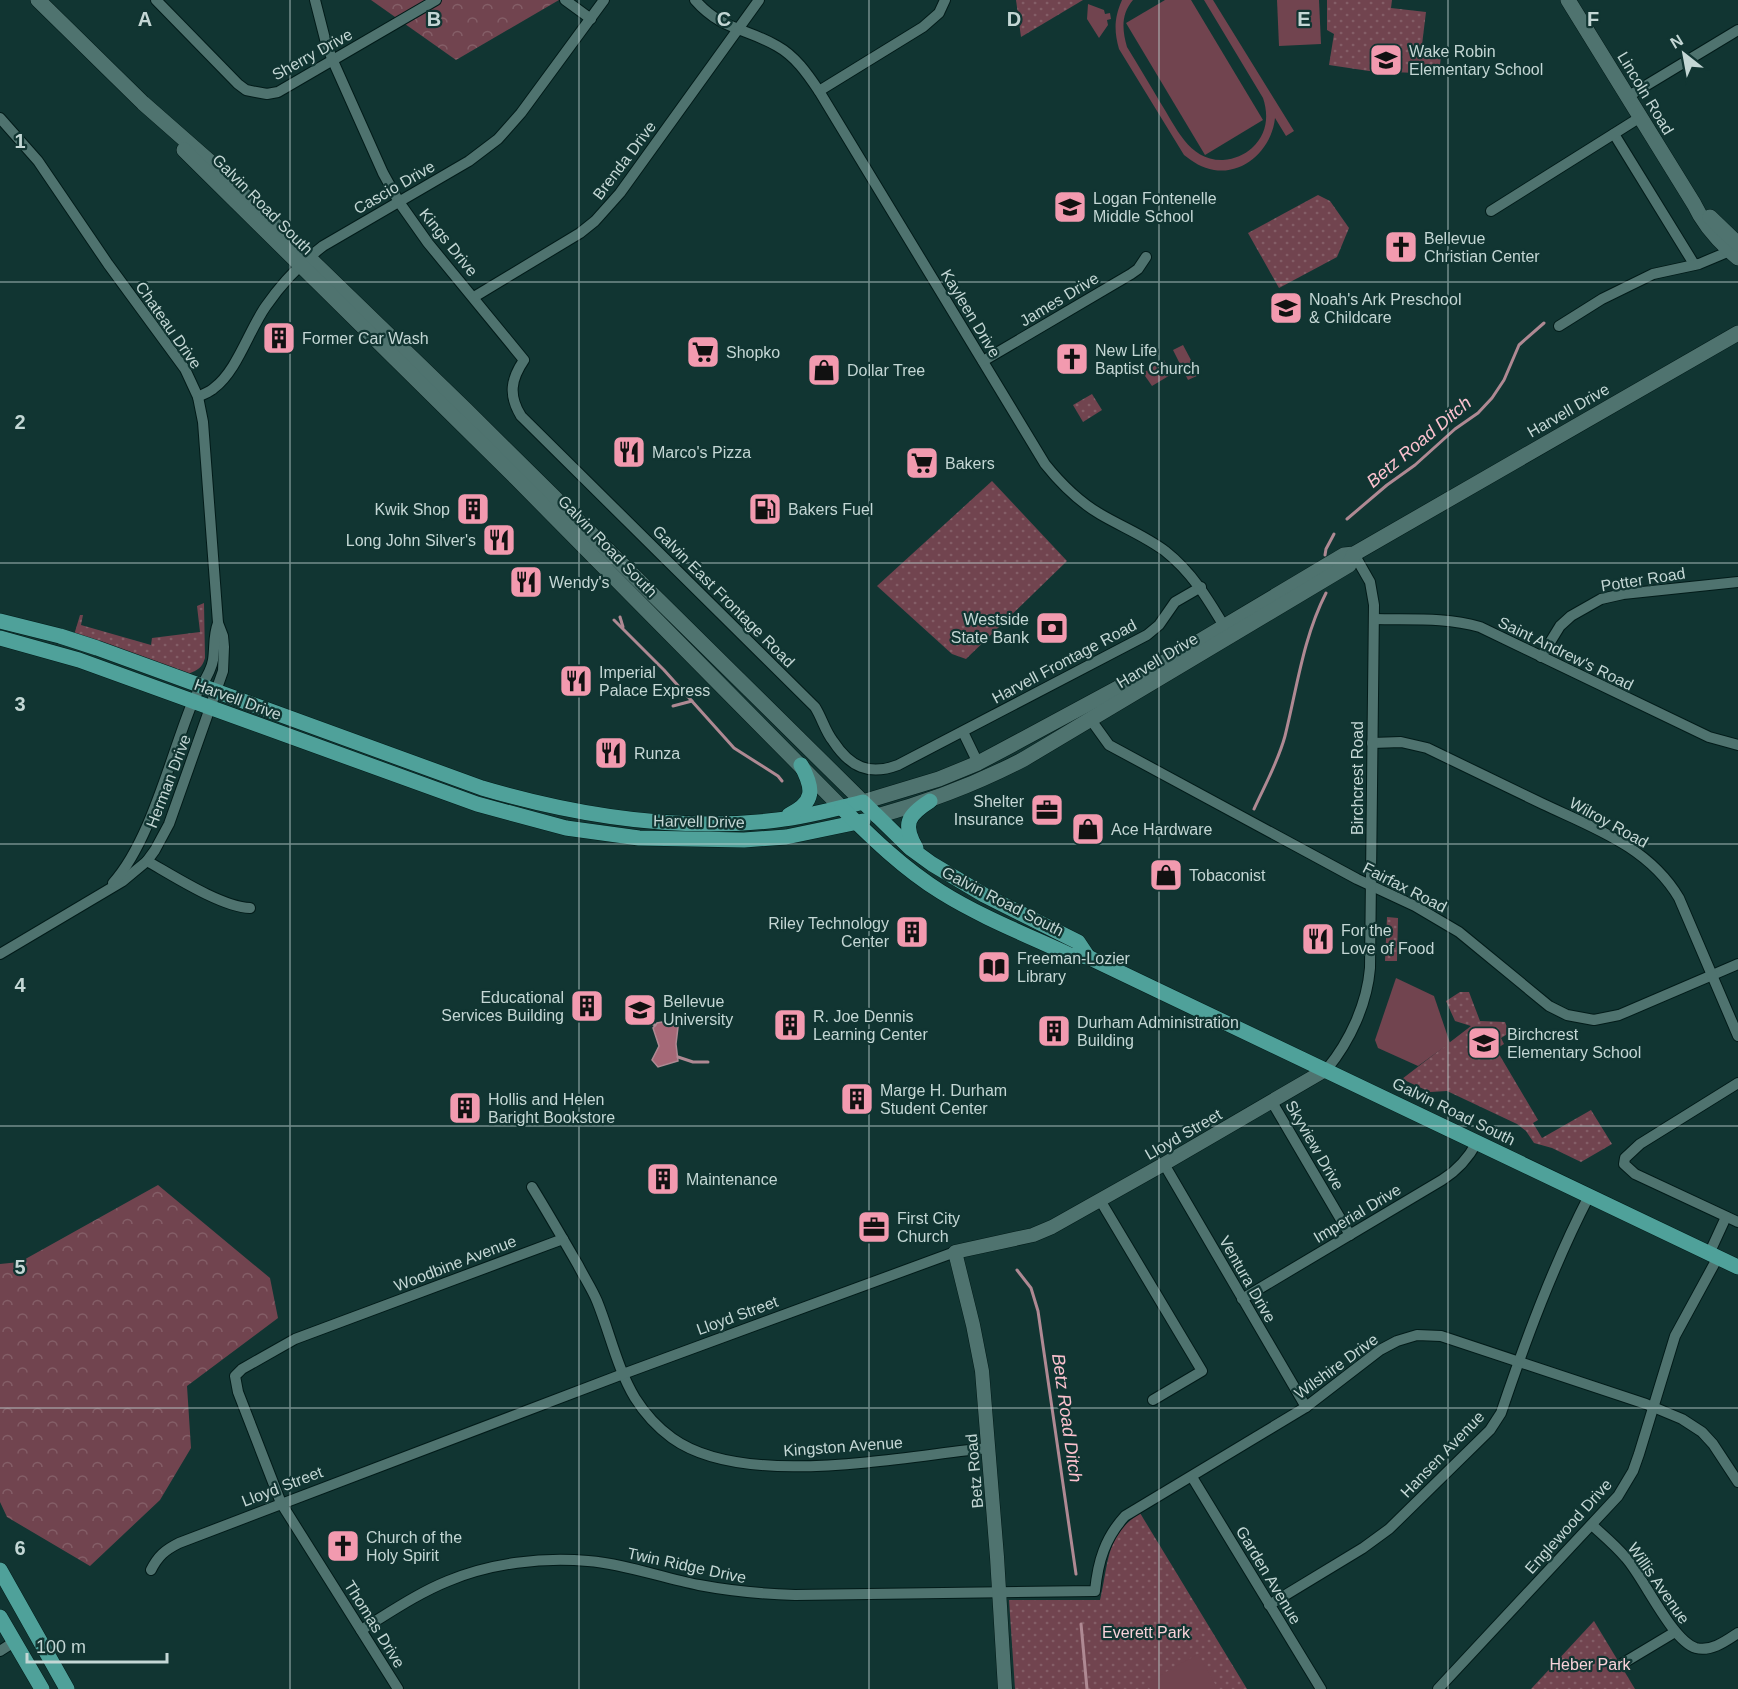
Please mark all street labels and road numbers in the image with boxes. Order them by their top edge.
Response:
street label: Sherry Drive [269,25,355,83]
street label: Lincoln Road [1614,49,1677,138]
street label: Brenda Drive [590,118,659,203]
street label: Galvin Road South [209,151,316,258]
street label: Cascio Drive [351,157,438,217]
street label: Kings Drive [416,205,481,280]
street label: Kayleen Drive [938,266,1004,360]
street label: James Drive [1017,269,1102,330]
street label: Chateau Drive [132,279,205,372]
street label: Harvell Drive [1524,380,1612,441]
street label: Galvin Road South [555,492,660,601]
street label: Galvin East Frontage Road [649,522,798,671]
street label: Potter Road [1600,564,1687,595]
street label: Saint Andrew's Road [1496,613,1636,694]
street label: Harvell Frontage Road [989,616,1139,707]
street label: Harvell Drive [1114,630,1201,691]
street label: Harvell Drive [192,676,284,723]
street label: Birchcrest Road [1349,721,1366,835]
street label: Herman Drive [143,732,194,830]
street label: Wilroy Road [1567,794,1651,851]
street label: Harvell Drive [653,812,745,831]
street label: Fairfax Road [1360,859,1449,916]
street label: Galvin Road South [939,863,1066,940]
street label: Galvin Road South [1390,1074,1518,1149]
street label: Skyview Drive [1282,1097,1347,1193]
street label: Lloyd Street [1142,1105,1225,1163]
street label: Imperial Drive [1311,1181,1404,1246]
street label: Woodbine Avenue [392,1232,519,1295]
street label: Ventura Drive [1216,1233,1279,1326]
street label: Lloyd Street [694,1293,781,1338]
street label: Wilshire Drive [1291,1330,1381,1402]
street label: Hansen Avenue [1397,1408,1488,1501]
street label: Betz Road [963,1433,986,1509]
street label: Kingston Avenue [783,1434,903,1459]
street label: Lloyd Street [239,1463,326,1510]
street label: Englewood Drive [1522,1476,1615,1577]
street label: Garden Avenue [1233,1523,1304,1627]
street label: Willis Avenue [1624,1540,1693,1627]
street label: Twin Ridge Drive [626,1545,748,1586]
street label: Thomas Drive [341,1578,408,1671]

